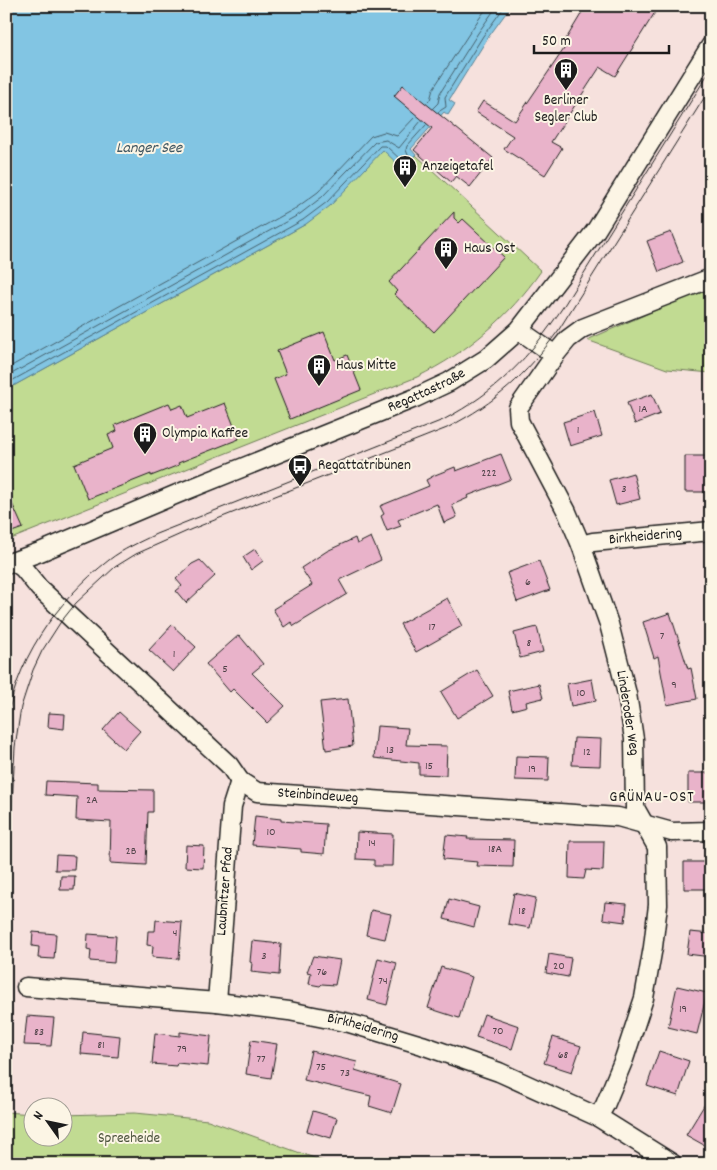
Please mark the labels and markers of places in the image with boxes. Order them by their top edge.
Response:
building icon: Berliner Segler Club [553,57,579,91]
place label: Berliner Segler Club [535,90,597,129]
building icon: Anzeigetafel [392,154,418,188]
place label: Anzeigetafel [422,156,494,178]
building icon: Haus Ost [433,236,459,270]
place label: Haus Ost [464,238,516,260]
building icon: Haus Mitte [306,353,332,387]
place label: Haus Mitte [336,355,397,377]
building icon: Olympia Kaffee [132,421,158,455]
place label: Olympia Kaffee [162,423,248,445]
bus stop icon: Regattatribünen [287,453,313,487]
place label: Regattatribünen [318,455,411,477]

